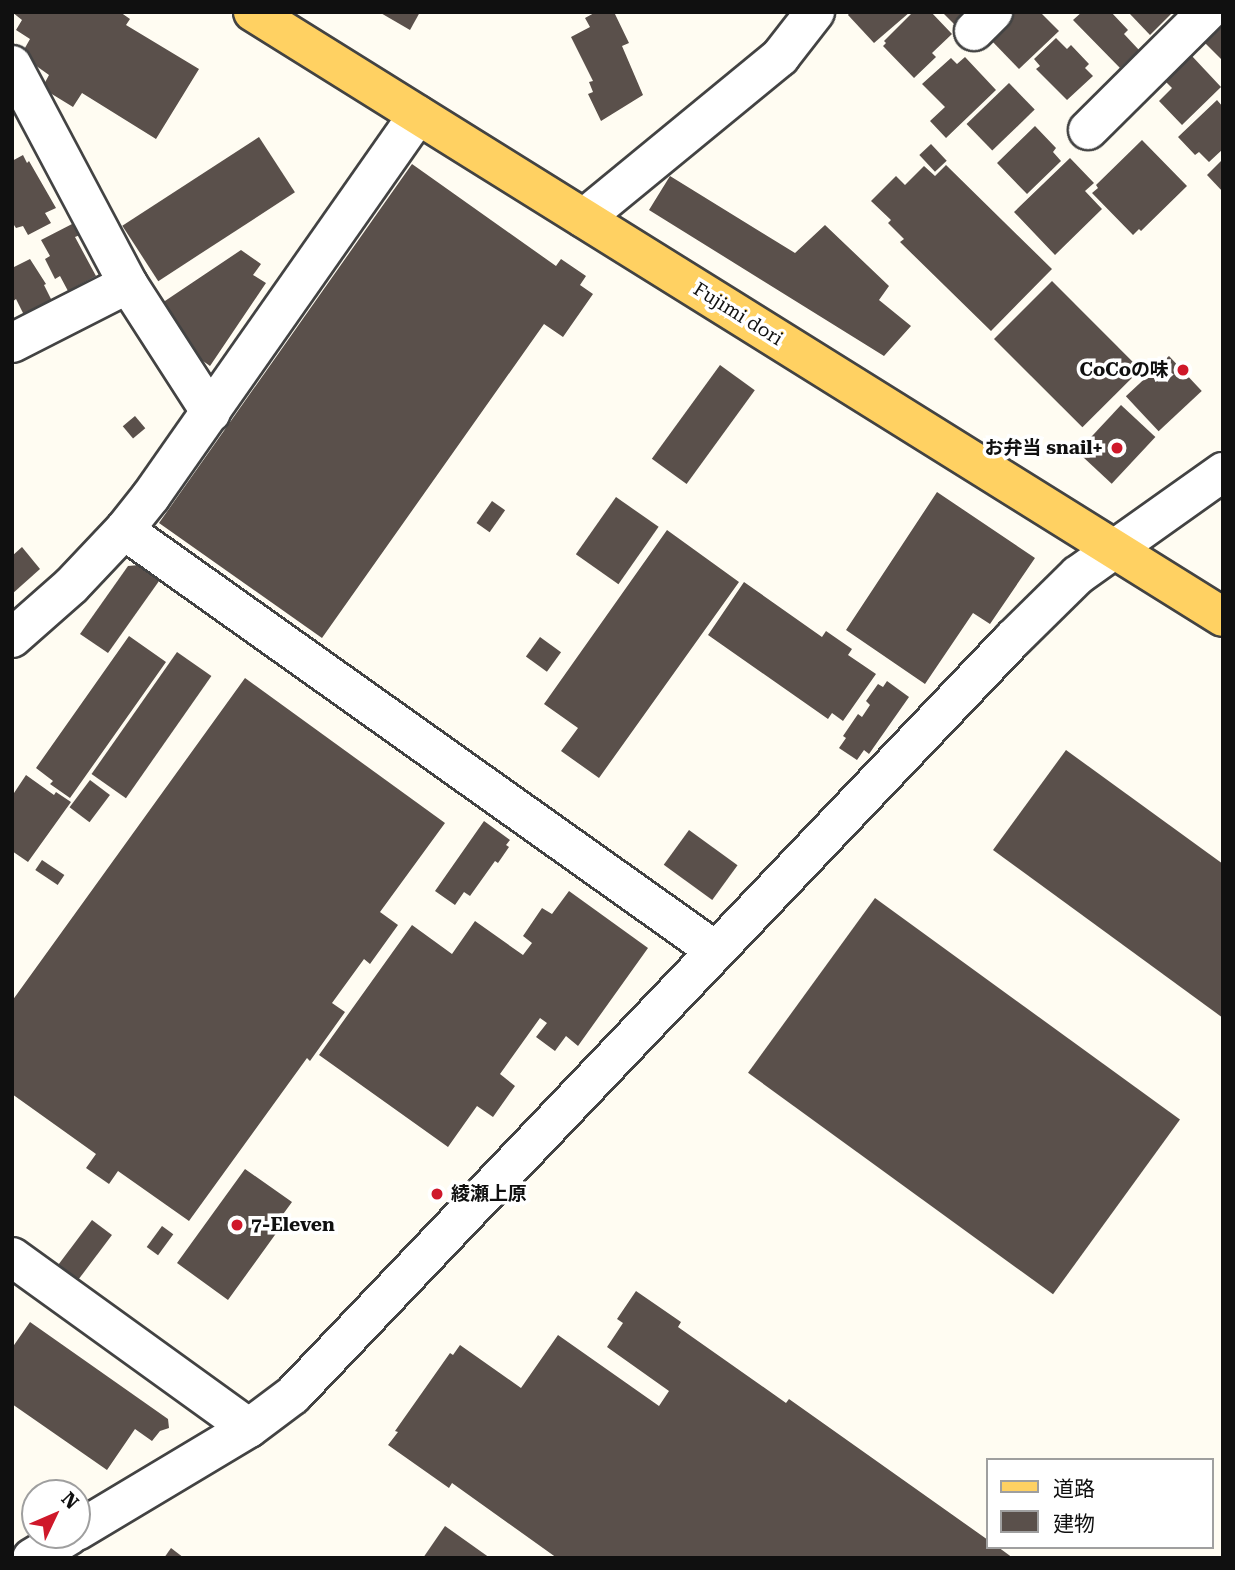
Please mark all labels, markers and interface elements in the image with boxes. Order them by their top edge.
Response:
street label: Fujimi dori [689,278,787,350]
place label: CoCoの味 [1079,359,1169,381]
marker: CoCoの味 [1175,362,1191,378]
place label: お弁当 snail+ [984,437,1103,459]
marker: お弁当 snail+ [1109,440,1125,456]
place label: 綾瀬上原 [451,1183,527,1205]
marker: 綾瀬上原 [429,1186,445,1202]
place label: 7-Eleven [251,1214,335,1236]
marker: 7-Eleven [229,1217,245,1233]
legend [986,1458,1214,1549]
text: 道路 [1053,1477,1095,1501]
north arrow [21,1479,91,1549]
text: N [57,1487,83,1514]
text: 建物 [1053,1512,1095,1536]

